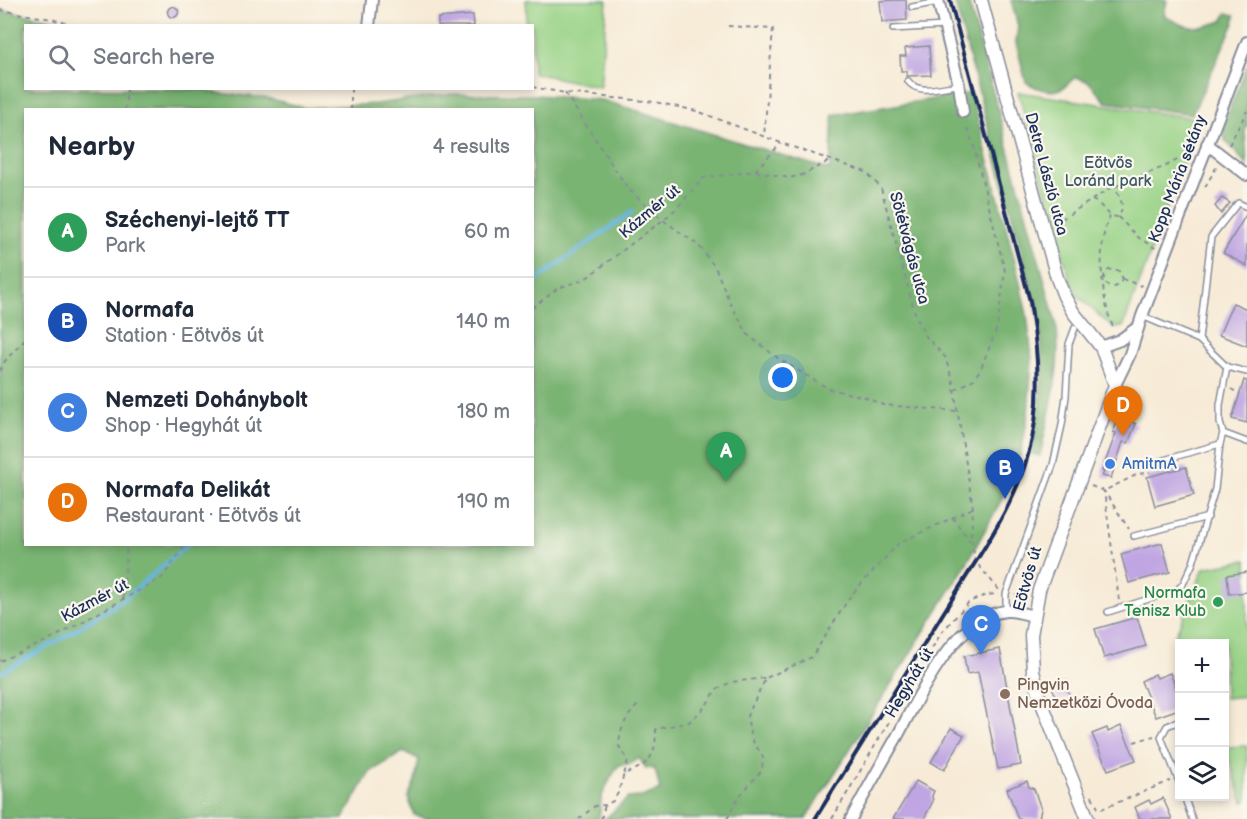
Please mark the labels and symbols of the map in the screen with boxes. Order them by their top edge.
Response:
street label: Detre László utca [1020,111,1072,237]
street label: Kopp Mária sétány [1145,112,1211,246]
park label: Eötvös Loránd park [1065,154,1152,191]
street label: Kázmér út [616,181,684,243]
street label: Sötétvágás utca [885,190,933,306]
your location [768,363,797,392]
pin: D [1104,386,1142,436]
pin: A [706,432,746,482]
pin: B [986,450,1024,499]
place label: AmitmA [1122,455,1177,474]
marker: AmitmA [1103,457,1117,471]
street label: Eötvös út [1010,544,1046,614]
street label: Kázmér út [58,575,132,627]
place label: Normafa Tenisz Klub [1124,584,1206,621]
marker: Normafa Tenisz Klub [1211,595,1225,609]
pin: C [962,606,1000,655]
street label: Hegyhát út [882,644,938,722]
place label: Pingvin Nemzetközi Óvoda [1017,676,1153,713]
marker: Pingvin Nemzetközi Óvoda [998,687,1012,701]

